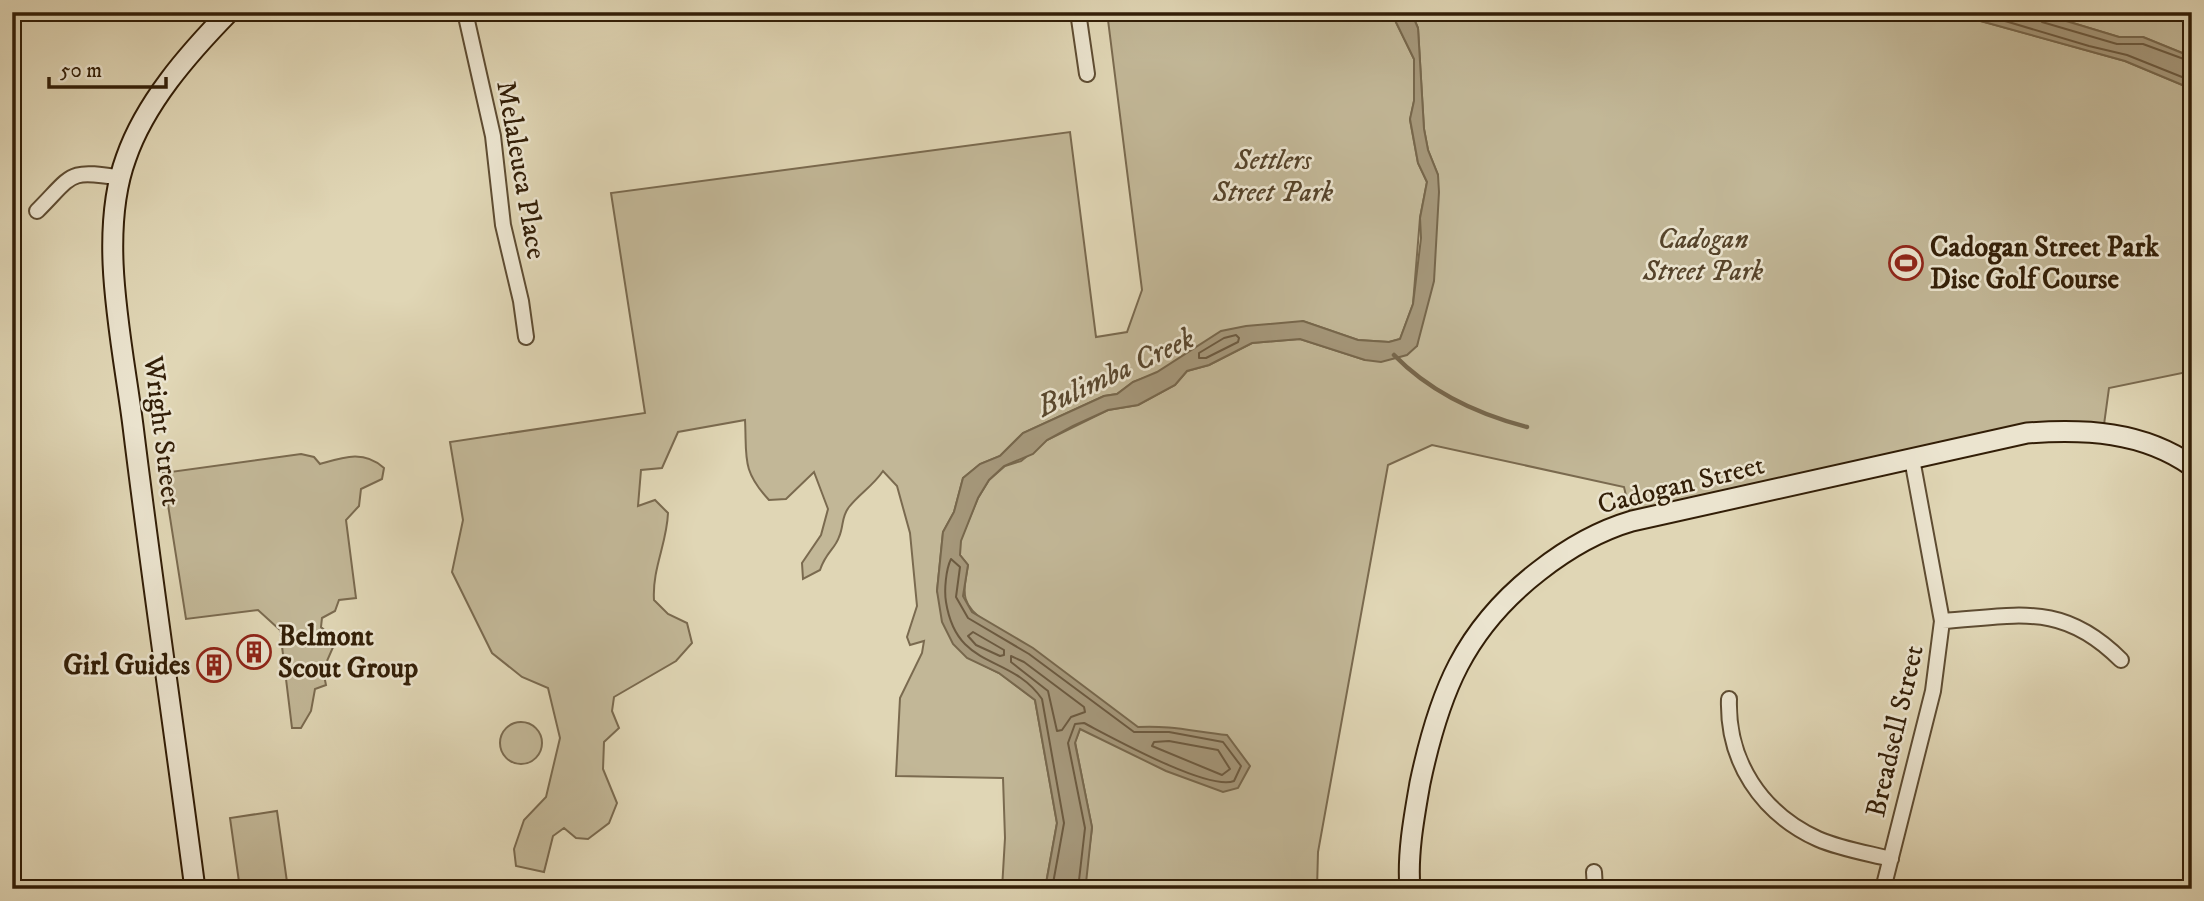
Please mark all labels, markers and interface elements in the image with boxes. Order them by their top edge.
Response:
scale bar [49,46,166,90]
text: 50 m [60,58,102,84]
street label: Melaleuca Place [488,78,554,262]
park label: Settlers Street Park [1212,143,1334,210]
park label: Cadogan Street Park [1642,222,1764,289]
place label: Cadogan Street Park Disc Golf Course [1930,230,2160,297]
sports icon: Cadogan Street Park Disc Golf Course [1887,244,1925,282]
water label: Bulimba Creek [1031,320,1201,426]
street label: Wright Street [135,353,189,508]
street label: Cadogan Street [1594,447,1768,523]
place label: Belmont Scout Group [278,619,418,686]
building icon: Belmont Scout Group [235,633,273,671]
street label: Breadsell Street [1858,642,1932,820]
building icon: Girl Guides [195,646,233,684]
place label: Girl Guides [63,648,191,683]

